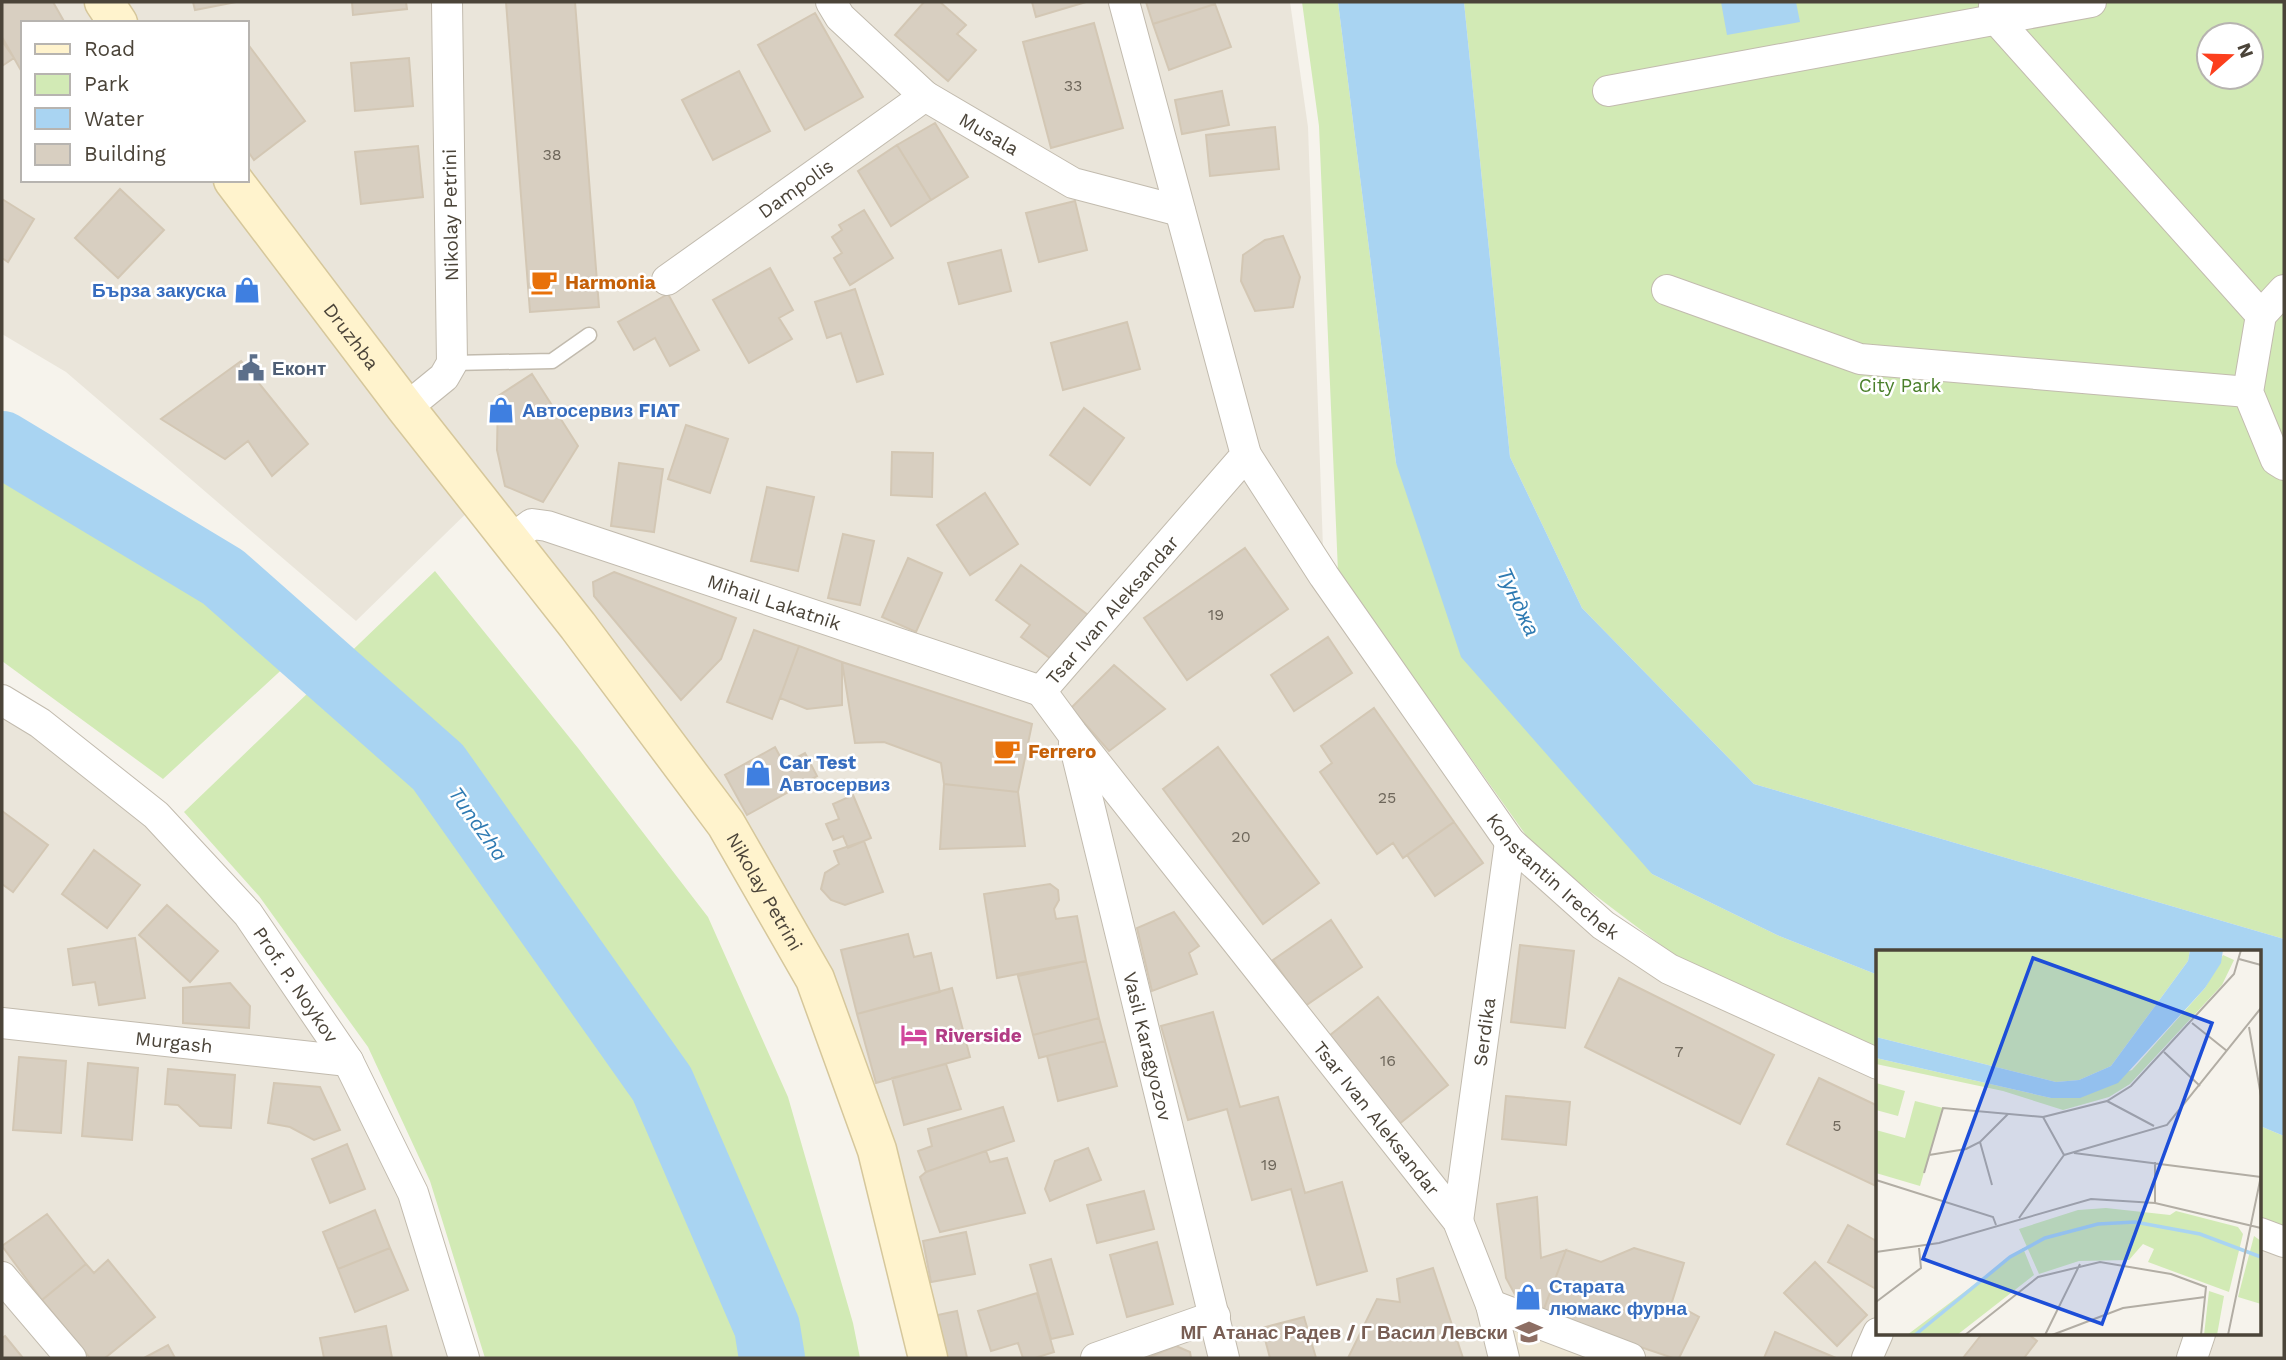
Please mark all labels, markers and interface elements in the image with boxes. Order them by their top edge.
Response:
legend [21,21,248,182]
north arrow [2195,21,2265,91]
text: Road [84,36,135,61]
text: N [2232,40,2259,61]
text: Park [84,71,129,96]
house number: 33 [1064,76,1082,95]
text: Water [84,106,145,131]
street label: Musala [955,108,1023,161]
text: Building [84,141,166,166]
house number: 38 [542,145,562,164]
street label: Nikolay Petrini [438,149,463,281]
street label: Dampolis [754,154,838,223]
cafe icon: Harmonia [529,267,559,297]
place label: Harmonia [565,271,656,294]
shop icon: Бърза закуска [232,275,262,305]
place label: Бърза закуска [92,279,226,302]
street label: Druzhba [318,299,384,375]
public building icon: Еконт [236,353,266,383]
place label: Еконт [272,357,326,380]
park label: City Park [1859,374,1942,397]
shop icon: Автосервиз FIAT [486,395,516,425]
place label: Автосервиз FIAT [522,399,680,422]
street label: Tsar Ivan Aleksandar [1041,531,1184,690]
water label: Тунджа [1492,564,1545,640]
street label: Mihail Lakatnik [704,569,844,635]
house number: 19 [1208,605,1224,624]
cafe icon: Ferrero [992,736,1022,766]
place label: Ferrero [1028,740,1096,763]
place label: Car Test Автосервиз [779,751,890,796]
shop icon: Car Test Автосервиз [743,758,773,788]
water label: Tundzha [444,782,513,866]
house number: 25 [1378,788,1396,807]
street label: Konstantin Irechek [1481,809,1624,945]
house number: 20 [1231,827,1251,846]
street label: Nikolay Petrini [721,829,807,955]
street label: Prof. P. Noykov [248,922,343,1047]
inset map [1876,950,2262,1336]
street label: Vasil Karagyozov [1118,969,1177,1123]
street label: Serdika [1468,996,1501,1068]
hotel icon: Riverside [899,1020,929,1050]
place label: Riverside [935,1024,1022,1047]
street label: Murgash [134,1027,214,1058]
street label: Tsar Ivan Aleksandar [1308,1037,1445,1201]
house number: 7 [1675,1042,1684,1061]
house number: 16 [1380,1051,1396,1070]
house number: 5 [1832,1116,1842,1135]
house number: 19 [1261,1155,1277,1174]
place label: Старата люмакс фурна [1549,1275,1687,1320]
shop icon: Старата люмакс фурна [1513,1282,1543,1312]
school or university icon: МГ Атанас Радев / Г Васил Левски [1514,1317,1544,1347]
place label: МГ Атанас Радев / Г Васил Левски [1180,1321,1508,1344]

